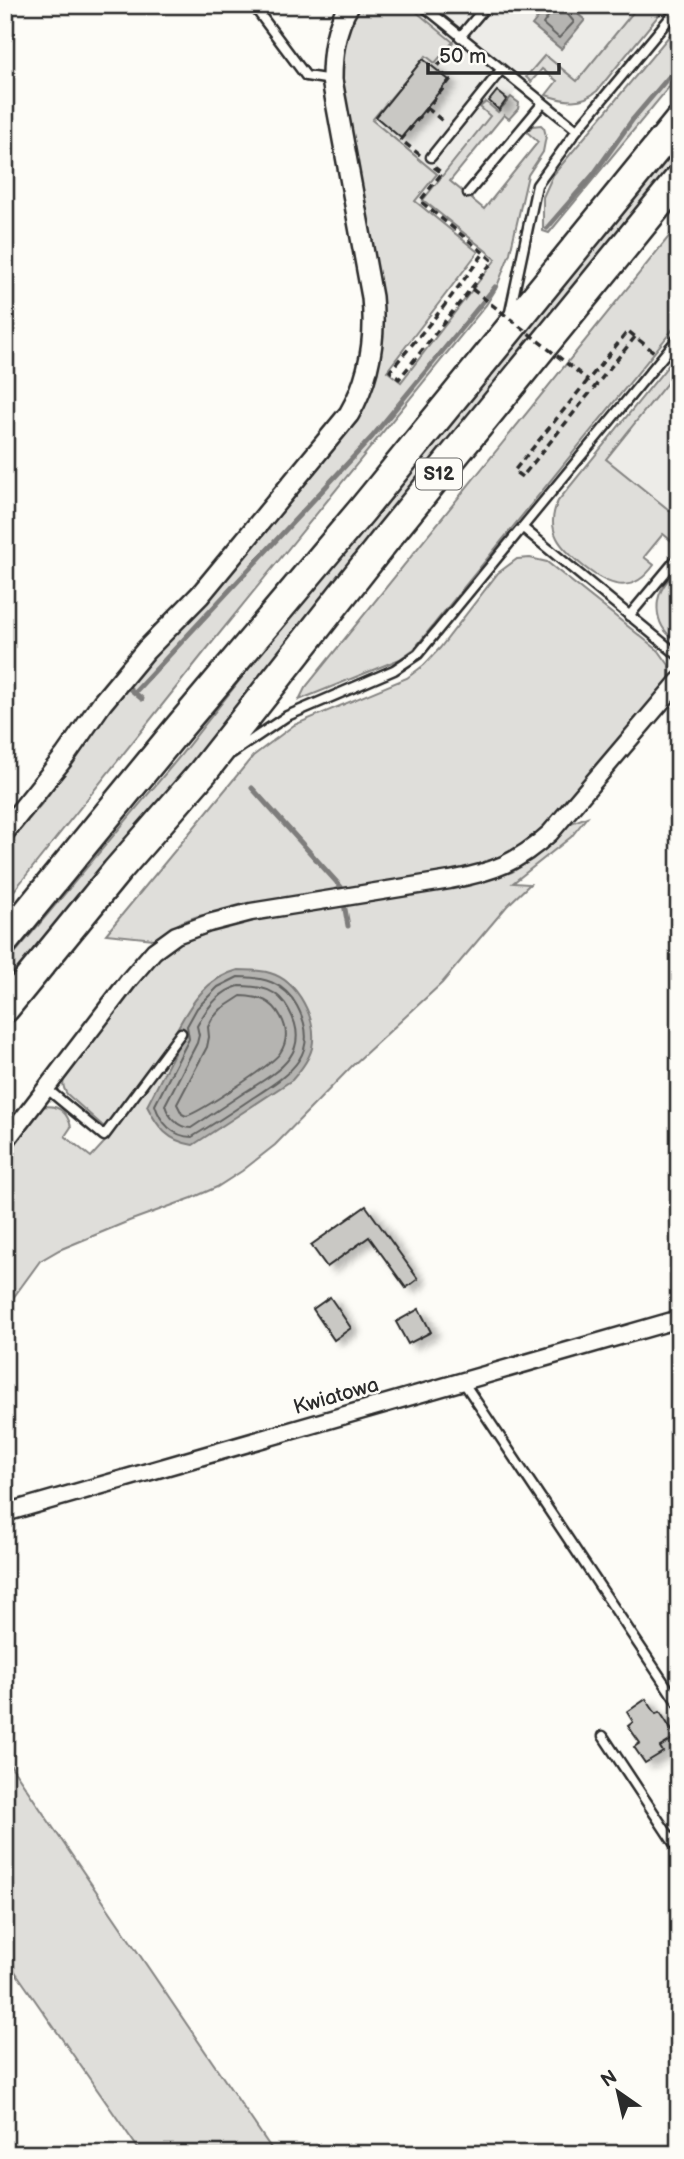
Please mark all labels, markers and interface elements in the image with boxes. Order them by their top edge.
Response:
scale bar [428,32,560,76]
text: 50 m [439,44,486,69]
road number: S12 [416,458,462,489]
street label: Kwiatowa [290,1372,382,1420]
north arrow [582,2058,652,2128]
text: N [597,2066,622,2093]

